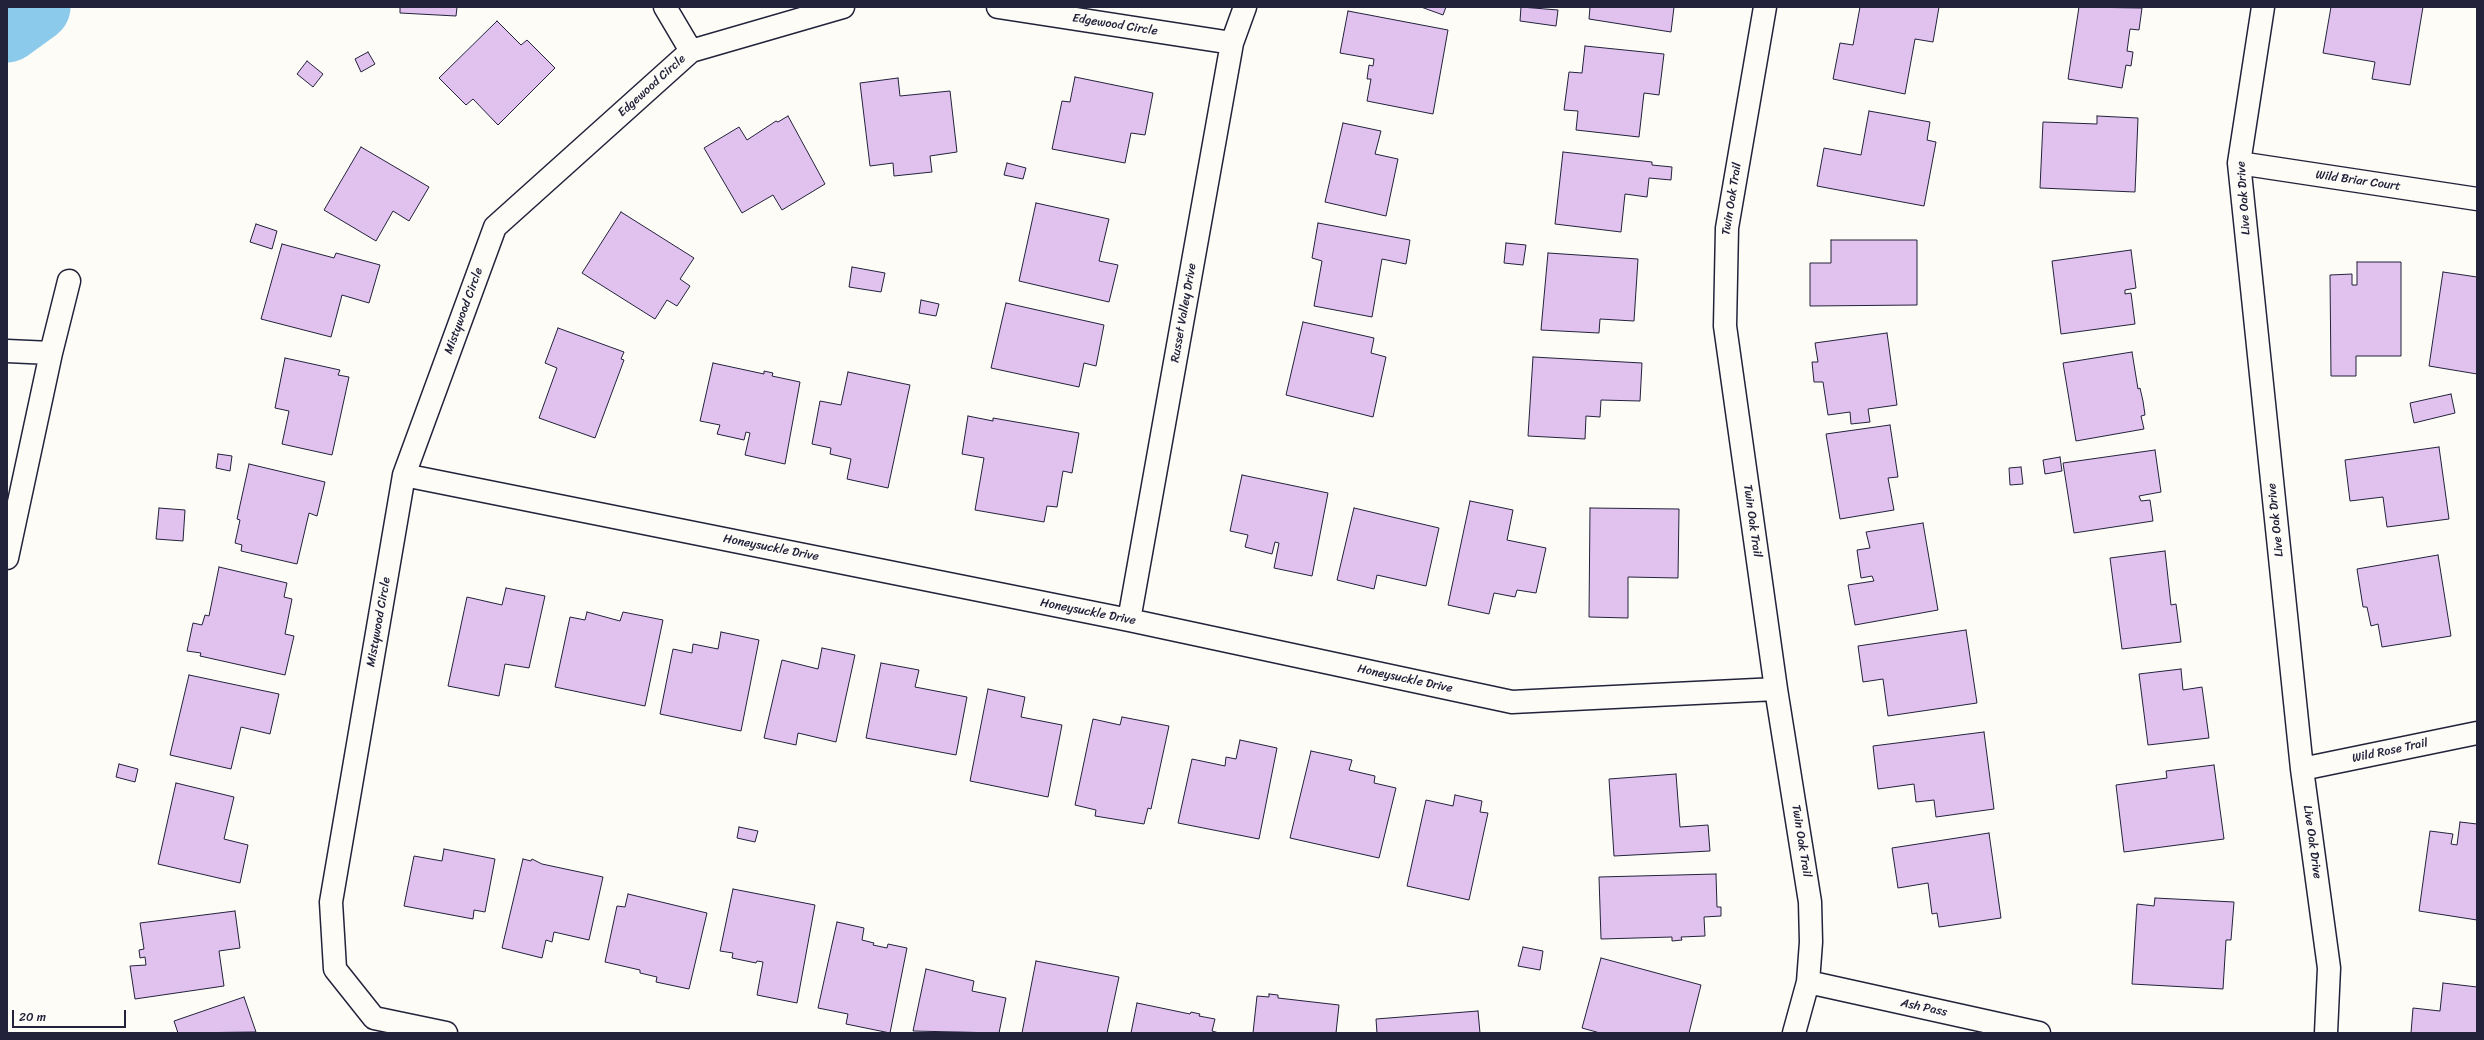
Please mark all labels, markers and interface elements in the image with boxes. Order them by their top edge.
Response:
street label: Edgewood Circle [1071,11,1159,39]
street label: Edgewood Circle [615,52,689,120]
street label: Live Oak Drive [2234,161,2254,235]
street label: Twin Oak Trail [1719,162,1745,236]
street label: Wild Briar Court [2315,168,2401,194]
street label: Russet Valley Drive [1168,262,1200,364]
street label: Mistywood Circle [442,266,486,356]
street label: Live Oak Drive [2265,482,2287,558]
street label: Twin Oak Trail [1740,484,1764,558]
street label: Honeysuckle Drive [722,532,820,564]
street label: Mistywood Circle [364,576,394,668]
street label: Honeysuckle Drive [1039,596,1137,628]
street label: Honeysuckle Drive [1356,662,1454,696]
street label: Wild Rose Trail [2351,736,2429,766]
street label: Twin Oak Trail [1788,804,1814,878]
street label: Live Oak Drive [2300,804,2324,880]
street label: Ash Pass [1899,996,1949,1020]
scale bar [14,1002,128,1028]
text: 20 m [19,1006,46,1028]

